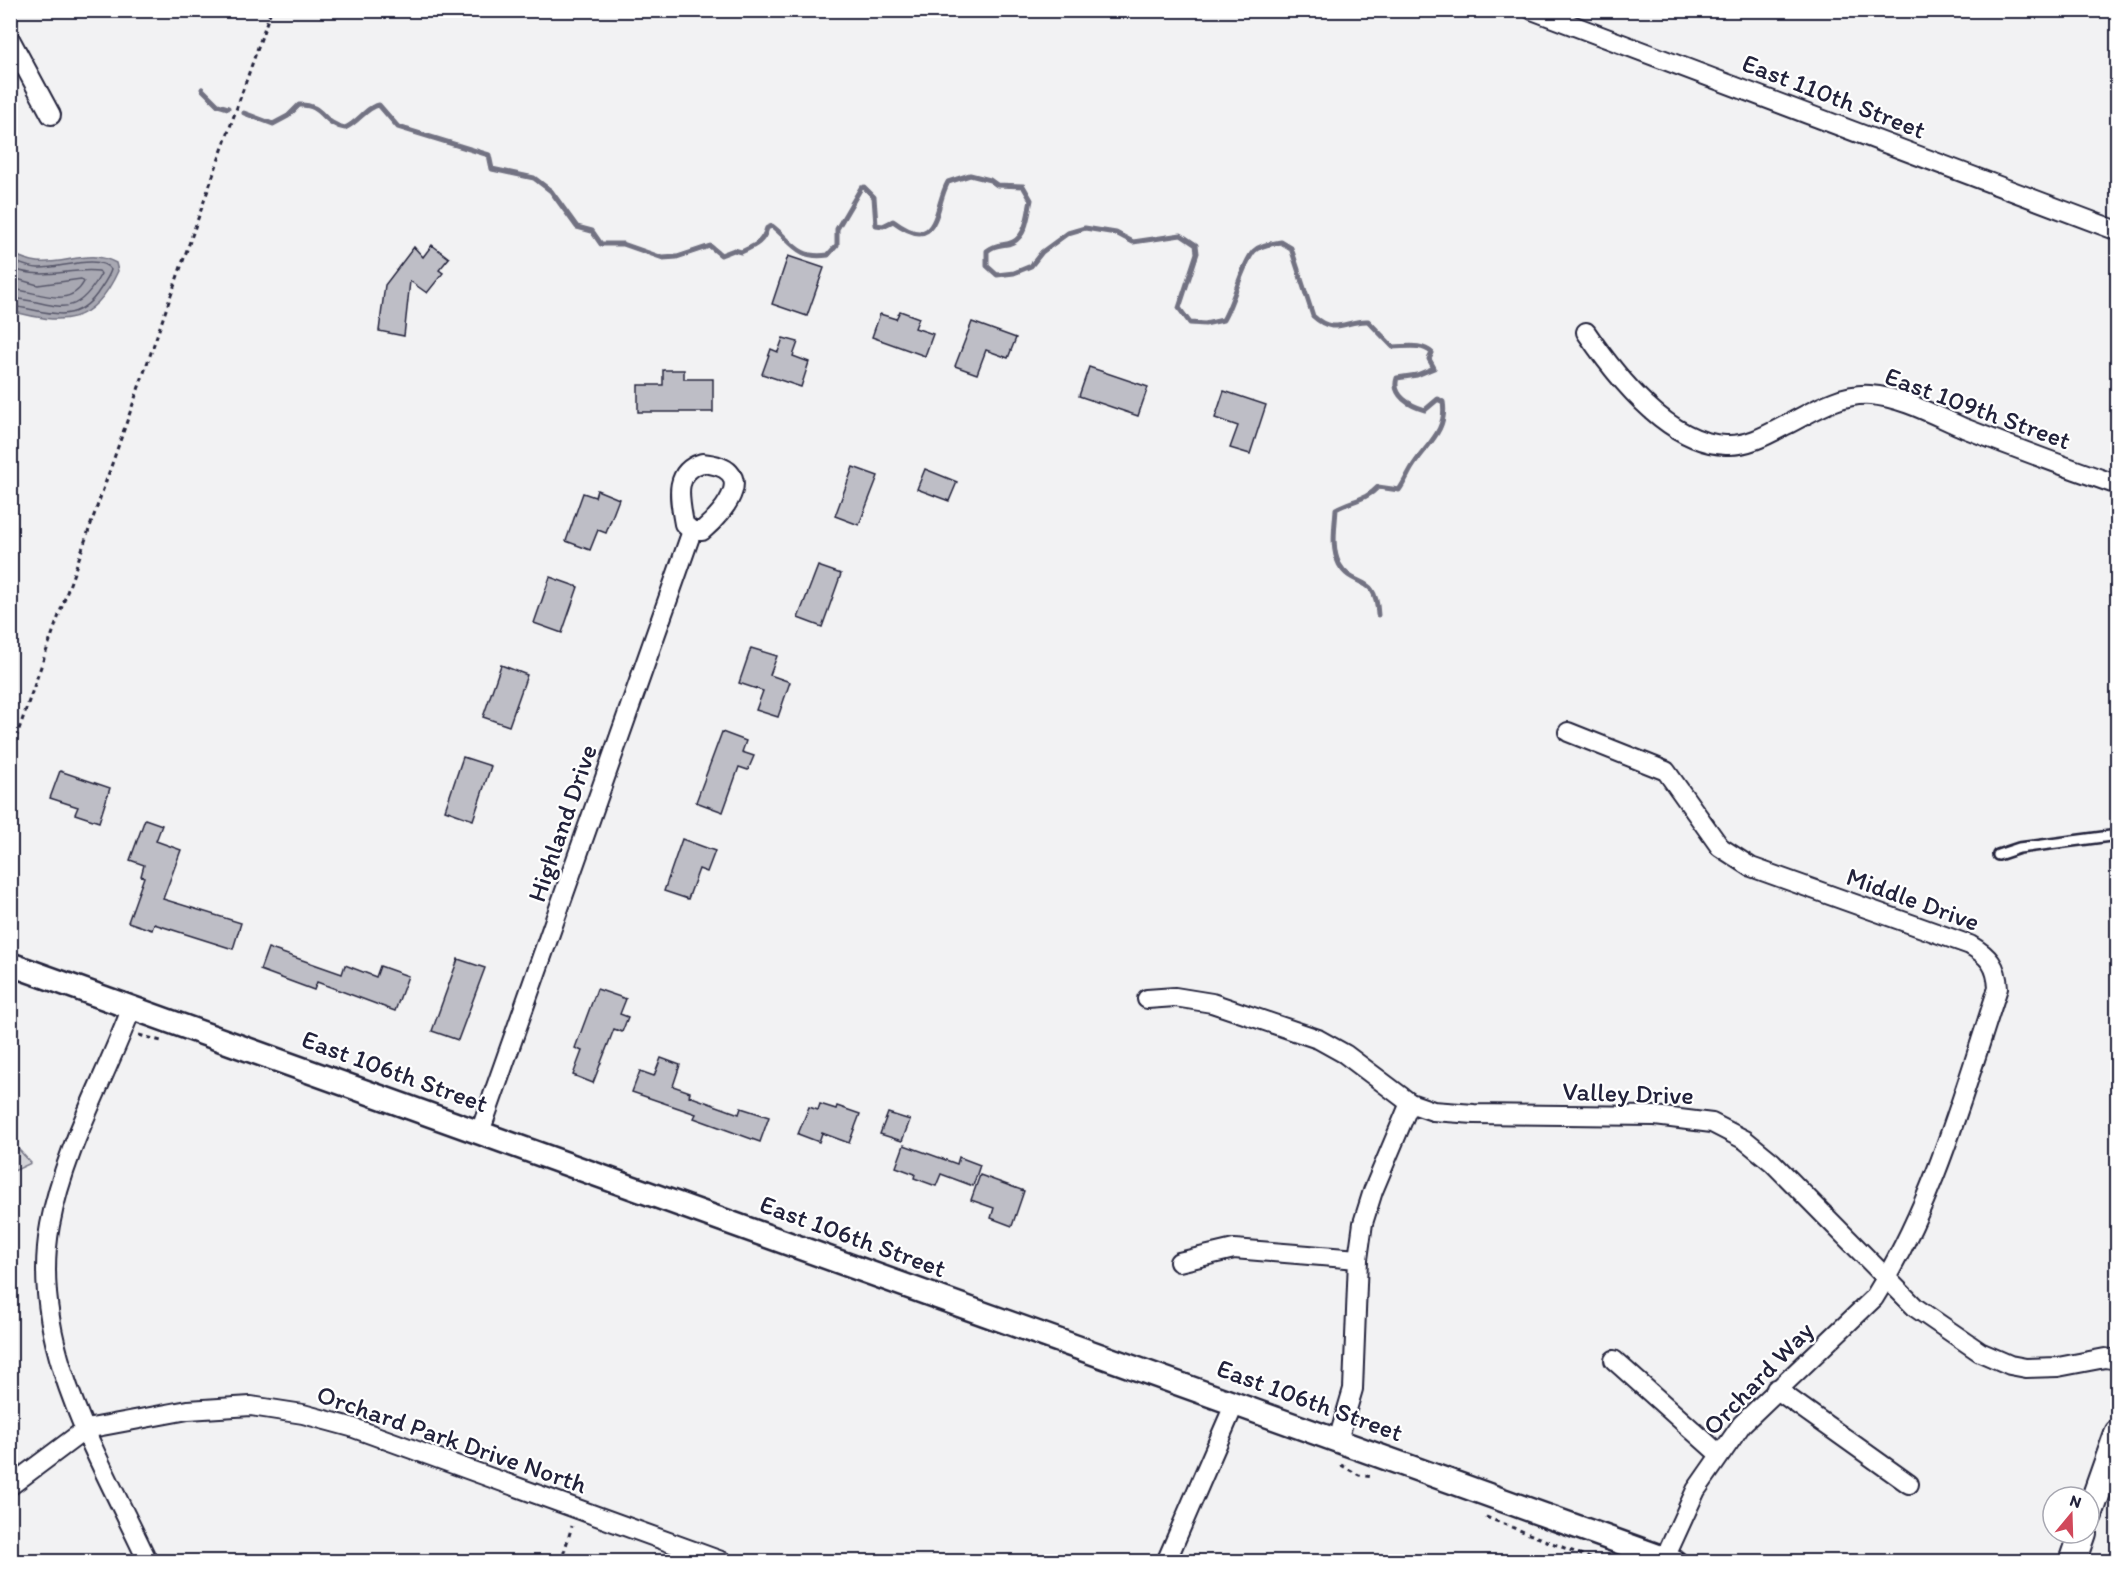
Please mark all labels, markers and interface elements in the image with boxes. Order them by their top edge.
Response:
street label: East 110th Street [1738,46,1930,146]
street label: East 109th Street [1881,360,2076,457]
street label: Highland Drive [520,740,604,906]
street label: Middle Drive [1842,860,1984,938]
street label: East 106th Street [298,1023,493,1120]
street label: Valley Drive [1562,1075,1694,1111]
street label: East 106th Street [756,1188,951,1285]
street label: Orchard Way [1696,1314,1820,1442]
street label: East 106th Street [1213,1352,1408,1449]
street label: Orchard Park Drive North [313,1378,591,1500]
north arrow [2041,1485,2101,1545]
text: N [2068,1491,2084,1512]

